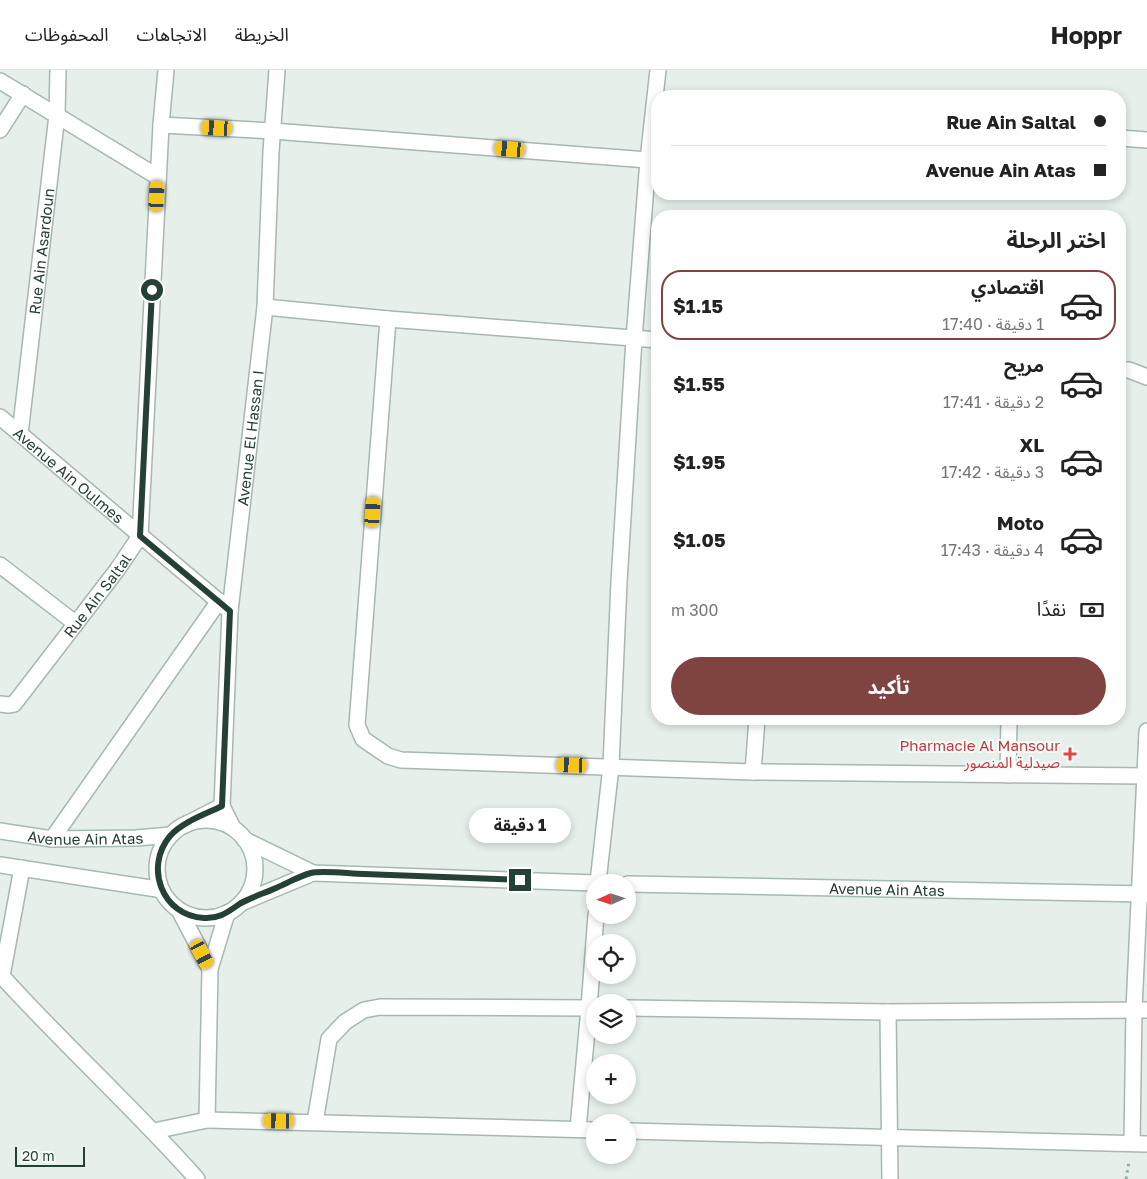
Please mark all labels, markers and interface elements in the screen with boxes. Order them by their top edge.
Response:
text: Hoppr [1050,20,1122,49]
text: المحفوظات [25,23,109,45]
text: الاتجاهات [137,23,207,45]
text: الخريطة [235,23,289,45]
text: Rue Ain Saltal [946,110,1076,133]
car [201,120,232,136]
car [494,140,525,158]
text: Avenue Ain Atas [925,158,1076,181]
car [148,181,165,211]
street label: Rue Ain Asardoun [25,187,57,315]
text: اختر الرحلة [1007,226,1106,253]
text: اقتصادي [971,275,1044,298]
route start [141,279,163,301]
icon: car [1059,283,1104,328]
text: $1.15 [673,294,723,317]
text: 1 دقيقة · 17:40 [942,314,1044,334]
text: مريح [1004,353,1044,376]
icon: car [1059,361,1104,406]
street label: Avenue El Hassan I [233,369,267,507]
text: $1.55 [673,372,725,395]
text: 2 دقيقة · 17:41 [943,392,1044,412]
street label: Avenue Ain Oulmes [10,423,128,527]
text: XL [1019,433,1044,456]
icon: car [1059,439,1104,484]
text: $1.95 [673,450,725,473]
text: 3 دقيقة · 17:42 [941,462,1044,482]
car [364,497,381,527]
text: Moto [997,511,1044,534]
icon: car [1059,517,1104,562]
text: $1.05 [673,528,726,551]
text: 4 دقيقة · 17:43 [941,540,1044,560]
street label: Rue Ain Saltal [60,550,135,641]
icon: cash [1078,596,1106,624]
text: نقدًا [1037,597,1066,620]
text: 300 m [671,600,718,620]
button: تأكيد [671,657,1106,715]
place label: Pharmacie Al Mansour صيدلية المنصور [899,736,1060,772]
marker: Pharmacie Al Mansour صيدلية المنصور [1064,748,1076,760]
car [556,757,587,773]
callout: 1 دقيقة [469,808,571,842]
text: 1 دقيقة [494,815,546,835]
street label: Avenue Ain Atas [26,826,144,848]
route end [509,869,531,891]
north arrow [586,874,636,924]
map controls [586,874,636,1164]
street label: Avenue Ain Atas [829,879,945,899]
button: locate [586,934,636,984]
car [188,937,215,971]
button: layers [586,994,636,1044]
button: + [586,1054,636,1104]
car [263,1113,294,1129]
button: − [586,1114,636,1164]
scale bar [15,1144,85,1167]
text: 20 m [22,1147,55,1164]

